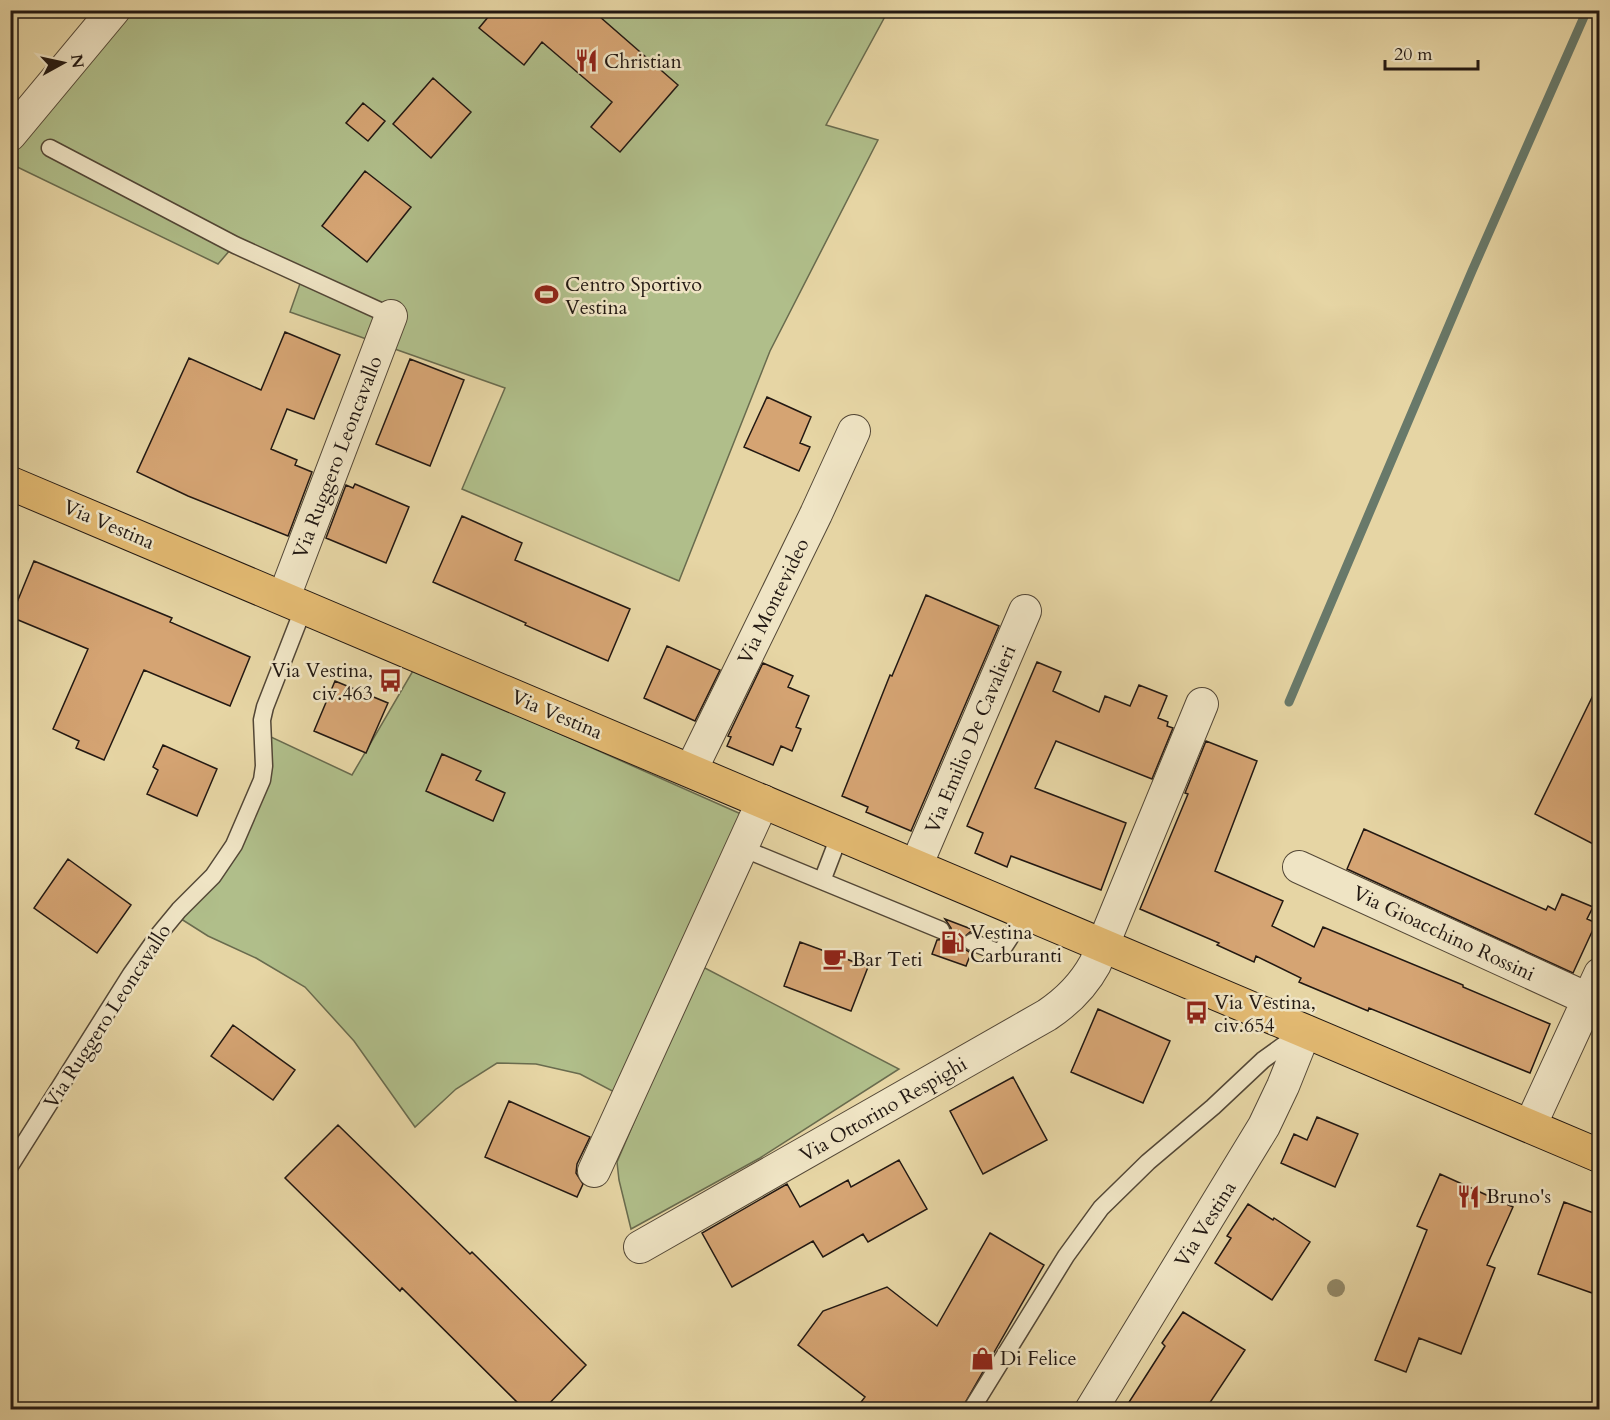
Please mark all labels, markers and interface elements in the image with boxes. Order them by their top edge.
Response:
north arrow [33,33,93,93]
scale bar [1385,33,1478,71]
text: 20 m [1394,42,1433,67]
restaurant icon: Christian [573,48,599,74]
place label: Christian [604,48,682,75]
text: N [65,53,89,70]
place label: Centro Sportivo Vestina [565,271,702,321]
sports icon: Centro Sportivo Vestina [534,282,560,308]
street label: Via Ruggero Leoncavallo [286,352,389,562]
street label: Via Vestina [59,493,159,556]
street label: Via Montevideo [731,534,816,669]
street label: Via Emilio De Cavalieri [919,641,1023,838]
place label: Via Vestina, civ.463 [271,657,373,707]
bus stop icon: Via Vestina, civ.463 [378,668,404,694]
street label: Via Vestina [507,683,607,746]
street label: Via Gioacchino Rossini [1348,879,1540,988]
street label: Via Ruggero Leoncavallo [38,919,177,1114]
place label: Vestina Carburanti [970,919,1063,969]
fuel station icon: Vestina Carburanti [939,930,965,956]
cafe icon: Bar Teti [821,946,847,972]
place label: Bar Teti [852,946,923,973]
place label: Via Vestina, civ.654 [1214,989,1316,1039]
bus stop icon: Via Vestina, civ.654 [1183,1000,1209,1026]
street label: Via Ottorino Respighi [795,1050,972,1168]
street label: Via Vestina [1168,1176,1243,1272]
restaurant icon: Bruno's [1455,1183,1481,1209]
place label: Bruno's [1486,1183,1551,1210]
shop icon: Di Felice [969,1345,995,1371]
place label: Di Felice [1000,1345,1077,1372]

